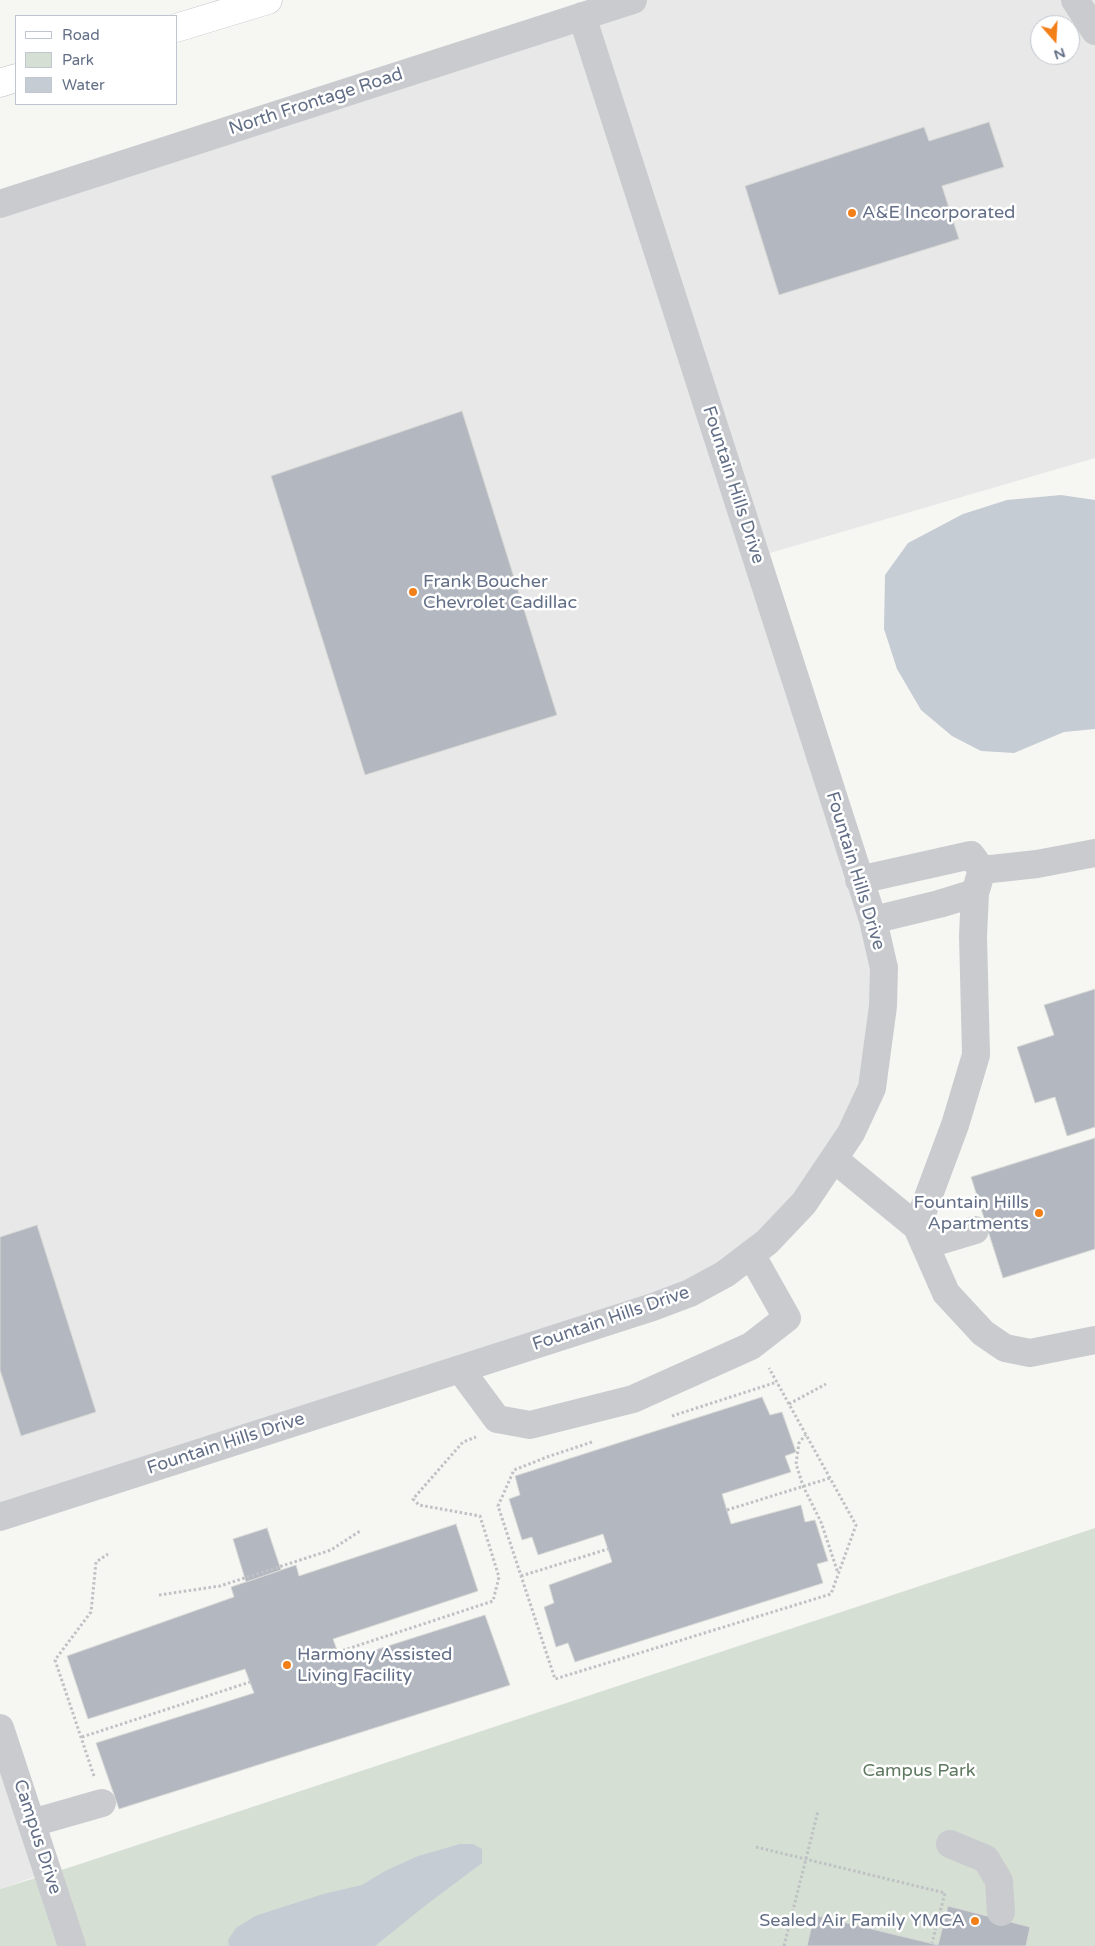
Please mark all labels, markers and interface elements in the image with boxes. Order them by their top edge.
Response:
legend [15,15,178,105]
north arrow [1030,15,1080,65]
text: Road [62,26,100,44]
text: N [1052,44,1068,64]
text: Park [62,51,94,69]
street label: North Frontage Road [226,64,406,140]
text: Water [62,76,105,94]
place label: A&E Incorporated [862,202,1015,224]
marker: A&E Incorporated [846,207,858,219]
street label: Fountain Hills Drive [697,403,769,567]
place label: Frank Boucher Chevrolet Cadillac [423,571,577,614]
marker: Frank Boucher Chevrolet Cadillac [407,586,419,598]
street label: Fountain Hills Drive [821,789,889,953]
place label: Fountain Hills Apartments [914,1192,1029,1234]
marker: Fountain Hills Apartments [1033,1207,1045,1219]
street label: Fountain Hills Drive [530,1282,692,1356]
street label: Fountain Hills Drive [144,1408,308,1480]
place label: Harmony Assisted Living Facility [297,1644,452,1686]
marker: Harmony Assisted Living Facility [281,1659,293,1671]
park label: Campus Park [862,1760,976,1782]
street label: Campus Drive [8,1777,66,1897]
place label: Sealed Air Family YMCA [759,1910,965,1932]
marker: Sealed Air Family YMCA [969,1915,981,1927]

